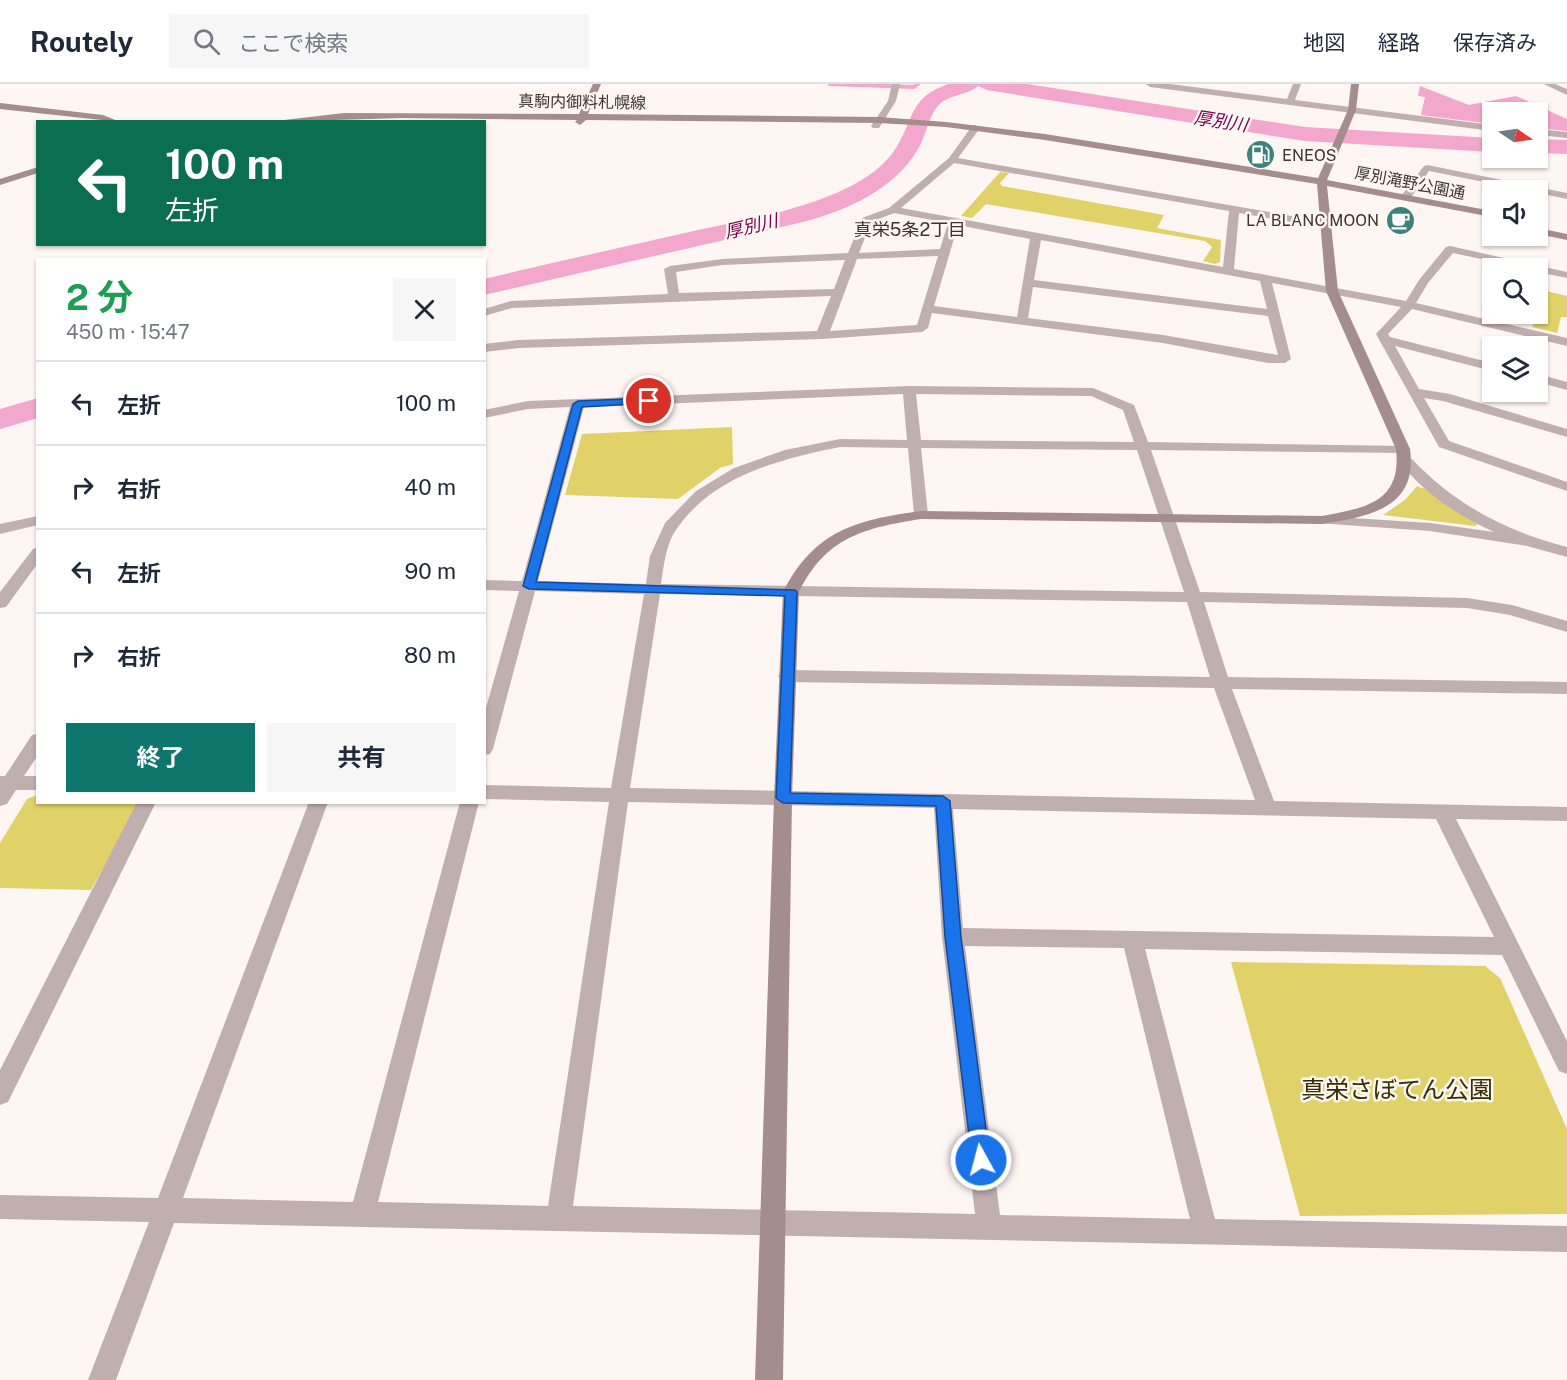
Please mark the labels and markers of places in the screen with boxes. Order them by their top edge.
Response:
fuel station icon: ENEOS [1245,139,1277,171]
place label: ENEOS [1282,146,1336,165]
cafe icon: LA BLANC MOON [1384,204,1416,236]
place label: LA BLANC MOON [1246,211,1379,230]
pin [623,375,674,426]

